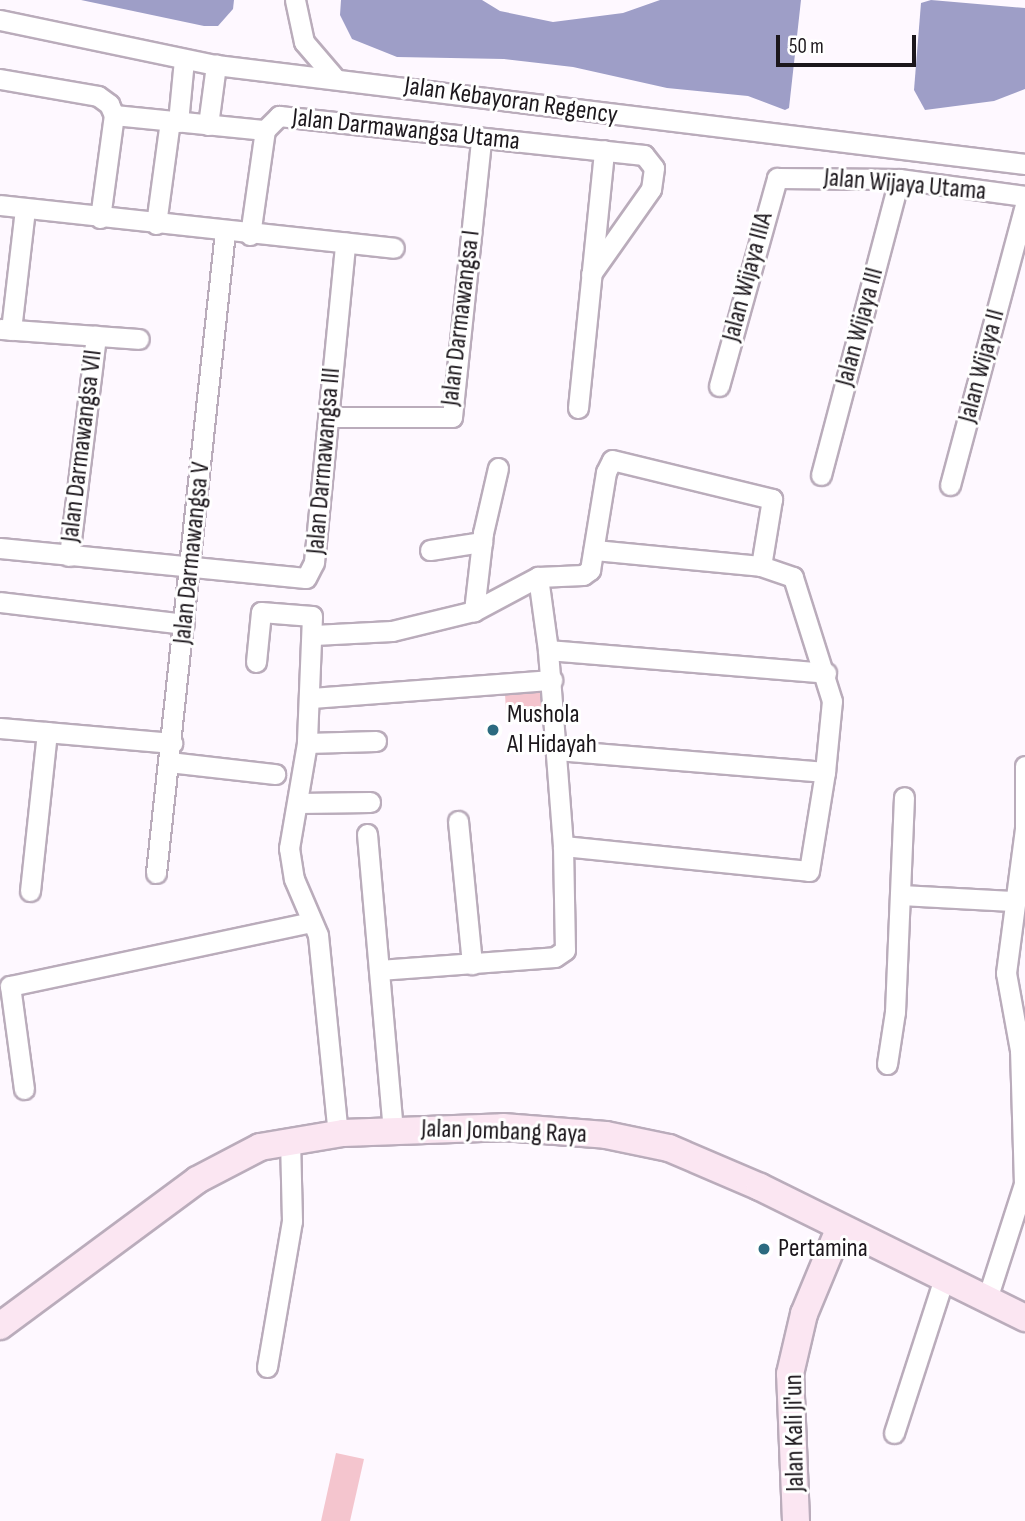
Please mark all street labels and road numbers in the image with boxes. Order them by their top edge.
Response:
street label: Jalan Kebayoran Regency [402,71,620,131]
street label: Jalan Darmawangsa Utama [291,103,521,157]
street label: Jalan Wijaya Utama [823,162,987,208]
street label: Jalan Wijaya IIIA [716,209,780,345]
street label: Jalan Darmawangsa I [435,229,487,407]
street label: Jalan Wijaya III [829,264,891,390]
street label: Jalan Wijaya II [952,306,1012,426]
street label: Jalan Darmawangsa VII [55,348,109,544]
street label: Jalan Darmawangsa III [300,367,348,555]
street label: Jalan Darmawangsa V [167,460,217,646]
street label: Jalan Jombang Raya [421,1114,587,1150]
street label: Jalan Kali Ji'un [778,1374,812,1492]

